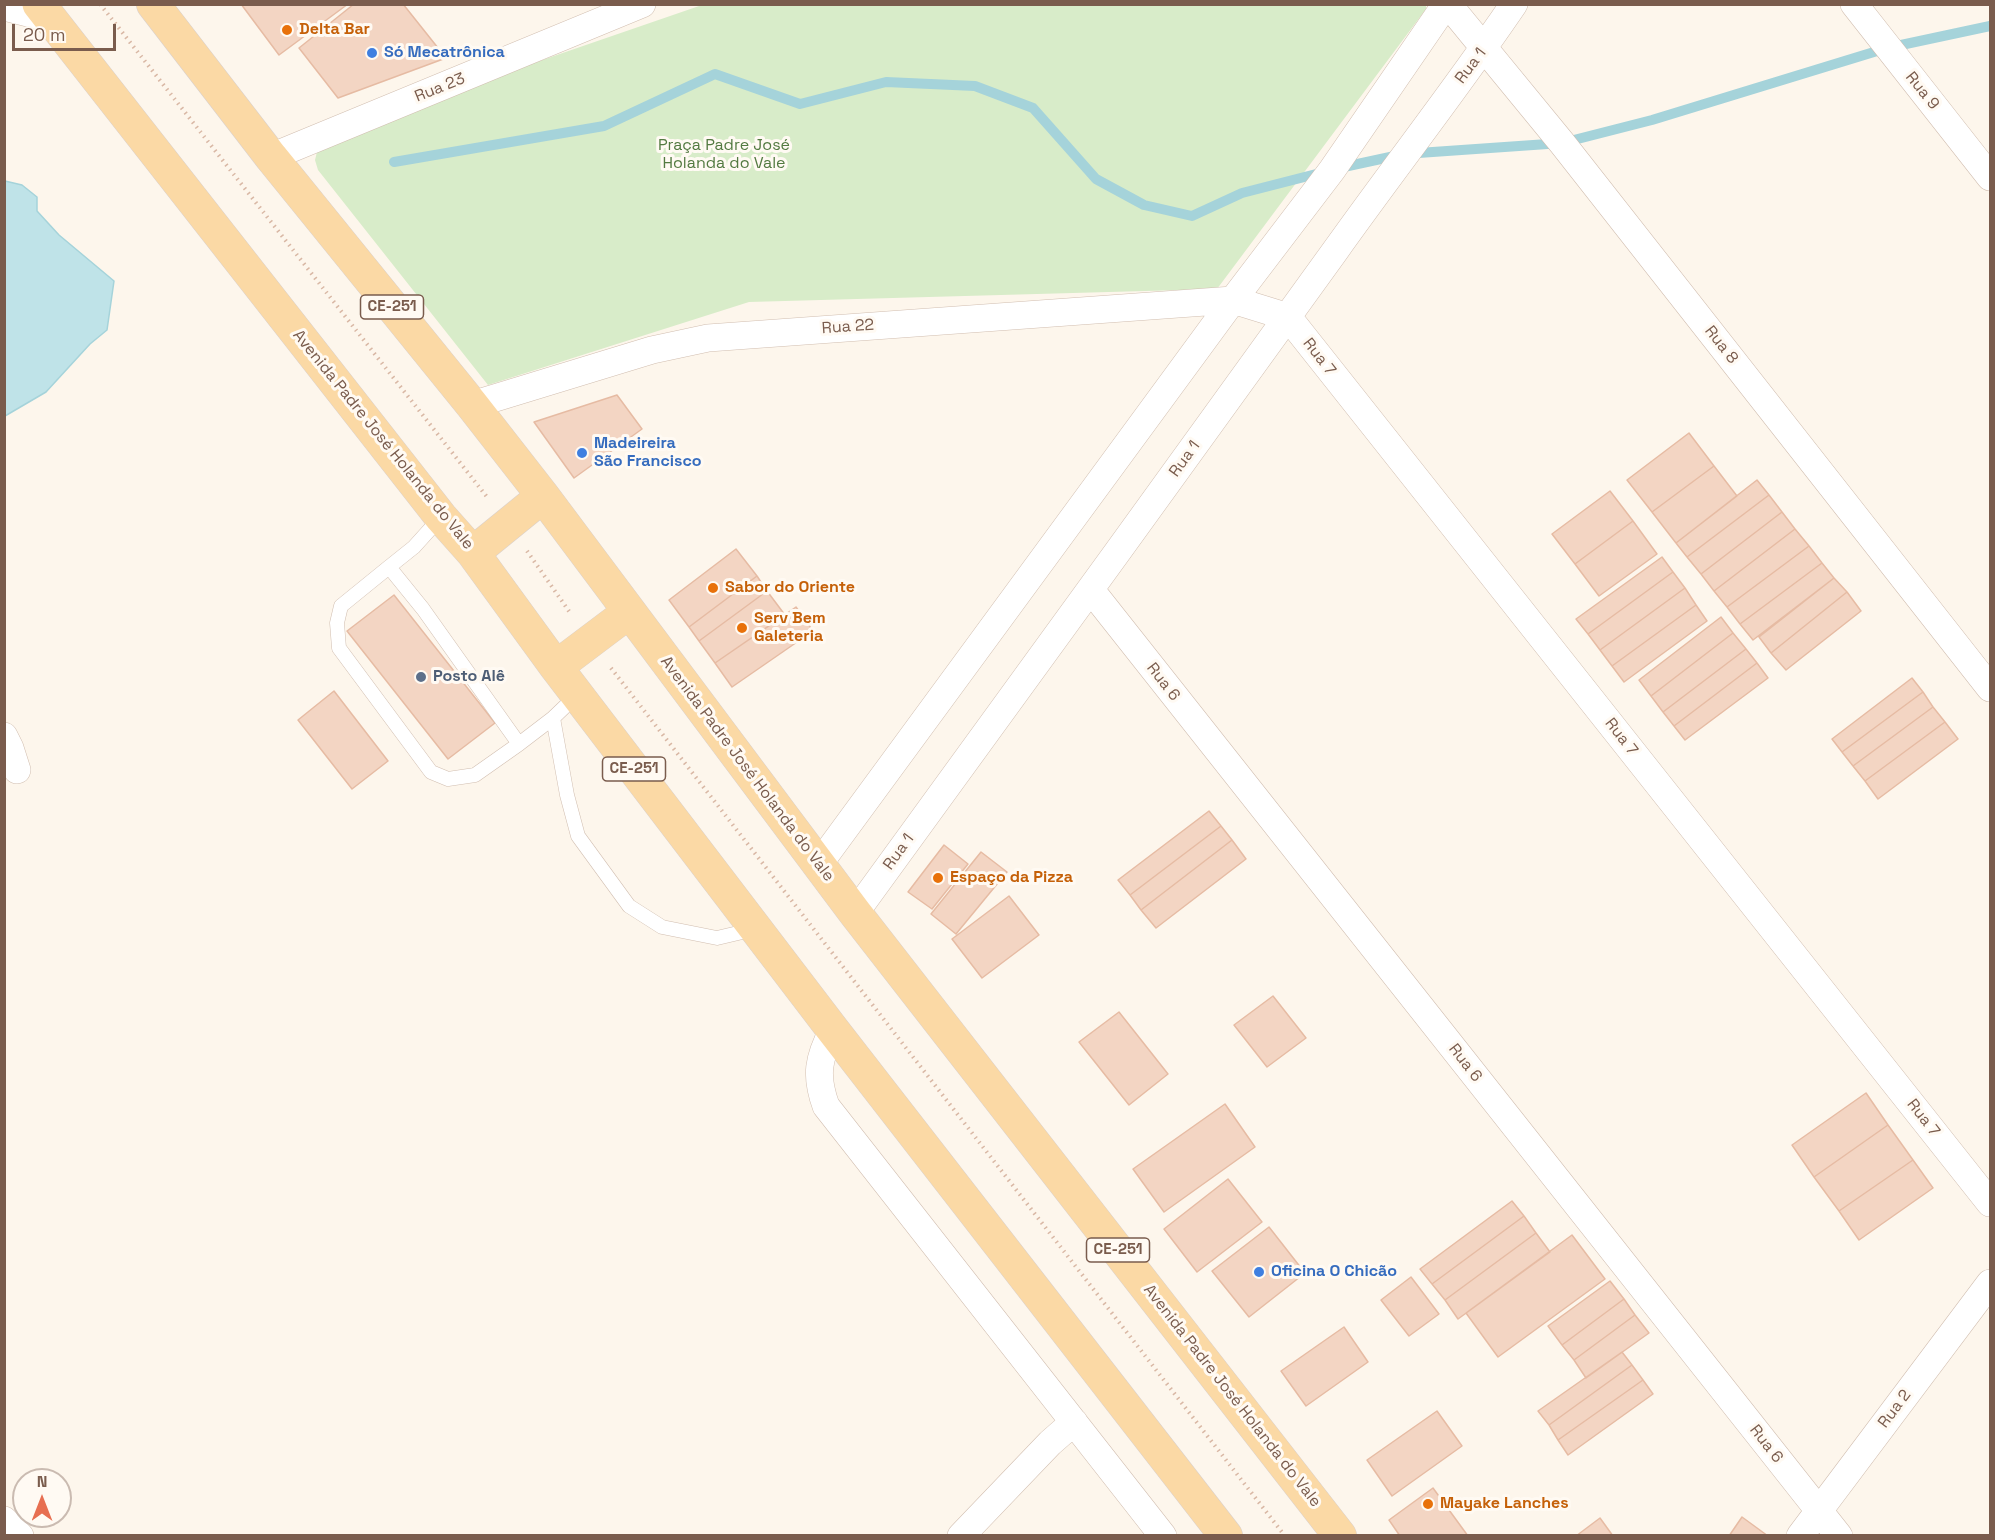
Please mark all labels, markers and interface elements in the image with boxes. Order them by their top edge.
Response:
scale bar [15,12,118,50]
place label: Delta Bar [299,20,370,40]
text: 20 m [23,23,66,46]
marker: Delta Bar [280,23,294,37]
place label: Só Mecatrônica [384,43,505,63]
street label: Rua 1 [1451,44,1491,88]
marker: Só Mecatrônica [365,46,379,60]
street label: Rua 9 [1901,68,1943,114]
street label: Rua 23 [412,69,468,107]
park label: Praça Padre José Holanda do Vale [658,136,790,174]
road number: CE-251 [360,295,424,319]
street label: Rua 22 [821,316,875,338]
street label: Rua 8 [1700,322,1742,368]
street label: Avenida Padre José Holanda do Vale [288,326,478,554]
street label: Rua 7 [1298,334,1340,380]
place label: Madeireira São Francisco [594,434,702,472]
street label: Rua 1 [1166,437,1204,481]
marker: Madeireira São Francisco [575,446,589,460]
place label: Sabor do Oriente [725,578,855,598]
marker: Sabor do Oriente [706,581,720,595]
place label: Serv Bem Galeteria [754,609,826,647]
marker: Serv Bem Galeteria [735,621,749,635]
street label: Avenida Padre José Holanda do Vale [656,653,838,885]
street label: Rua 6 [1142,659,1184,705]
place label: Posto Alê [433,667,505,687]
marker: Posto Alê [414,670,428,684]
street label: Rua 7 [1600,714,1642,760]
road number: CE-251 [602,757,666,781]
street label: Rua 1 [880,830,918,874]
place label: Espaço da Pizza [950,868,1073,888]
marker: Espaço da Pizza [931,871,945,885]
street label: Rua 6 [1444,1040,1486,1086]
street label: Rua 7 [1902,1095,1944,1141]
road number: CE-251 [1086,1238,1150,1262]
place label: Oficina O Chicão [1271,1262,1397,1282]
marker: Oficina O Chicão [1252,1265,1266,1279]
street label: Avenida Padre José Holanda do Vale [1139,1281,1325,1511]
street label: Rua 2 [1874,1386,1916,1432]
street label: Rua 6 [1745,1421,1787,1467]
north arrow [12,1468,72,1528]
text: N [37,1471,47,1492]
place label: Mayake Lanches [1440,1494,1569,1514]
marker: Mayake Lanches [1421,1497,1435,1511]

